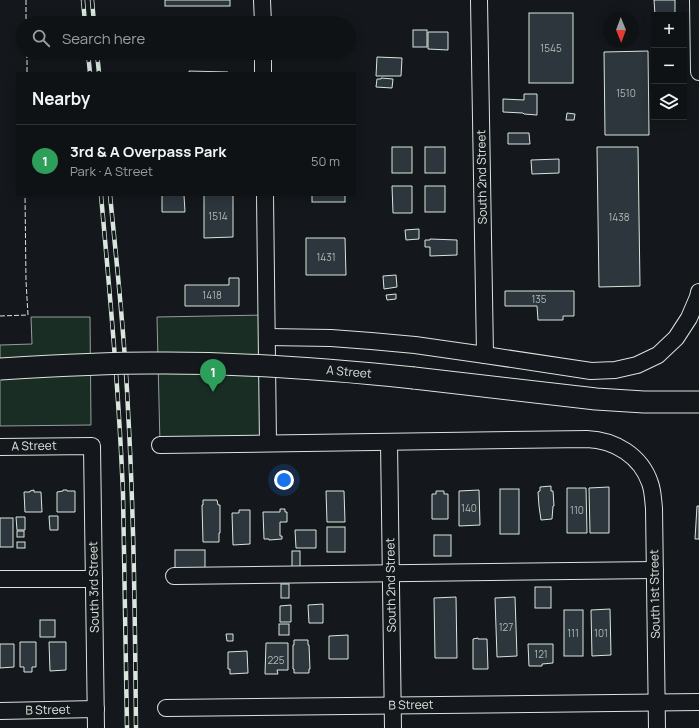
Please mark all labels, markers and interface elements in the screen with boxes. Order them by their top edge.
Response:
north arrow [603,12,639,48]
map controls [651,12,687,120]
button: + [651,12,687,48]
search box [16,16,356,60]
icon: search [30,27,52,49]
text: Search here [62,28,145,49]
house number: 1545 [540,41,562,55]
button: − [651,48,687,84]
button: layers [651,84,687,120]
house number: 1510 [616,86,636,100]
text: Nearby [32,87,90,110]
street label: South 2nd Street [472,129,491,224]
text: 3rd & A Overpass Park [70,141,226,162]
text: 1 [42,152,48,170]
text: 50 m [311,152,340,170]
text: Park · A Street [70,162,153,180]
house number: 1514 [208,209,228,223]
house number: 1438 [608,210,630,224]
house number: 1431 [316,250,336,264]
house number: 1418 [202,288,222,302]
house number: 135 [531,292,547,306]
pin: 1 [200,359,226,392]
street label: A Street [326,361,373,382]
street label: A Street [11,437,57,454]
your location [274,470,294,490]
house number: 140 [461,501,477,515]
house number: 110 [570,503,584,517]
street label: South 2nd Street [381,537,400,632]
street label: South 3rd Street [84,541,103,633]
street label: South 1st Street [645,549,664,639]
house number: 127 [499,620,513,634]
house number: 111 [567,626,579,640]
house number: 101 [594,626,608,640]
house number: 121 [534,647,548,661]
house number: 225 [267,653,285,667]
street label: B Street [388,696,434,713]
street label: B Street [25,701,71,718]

